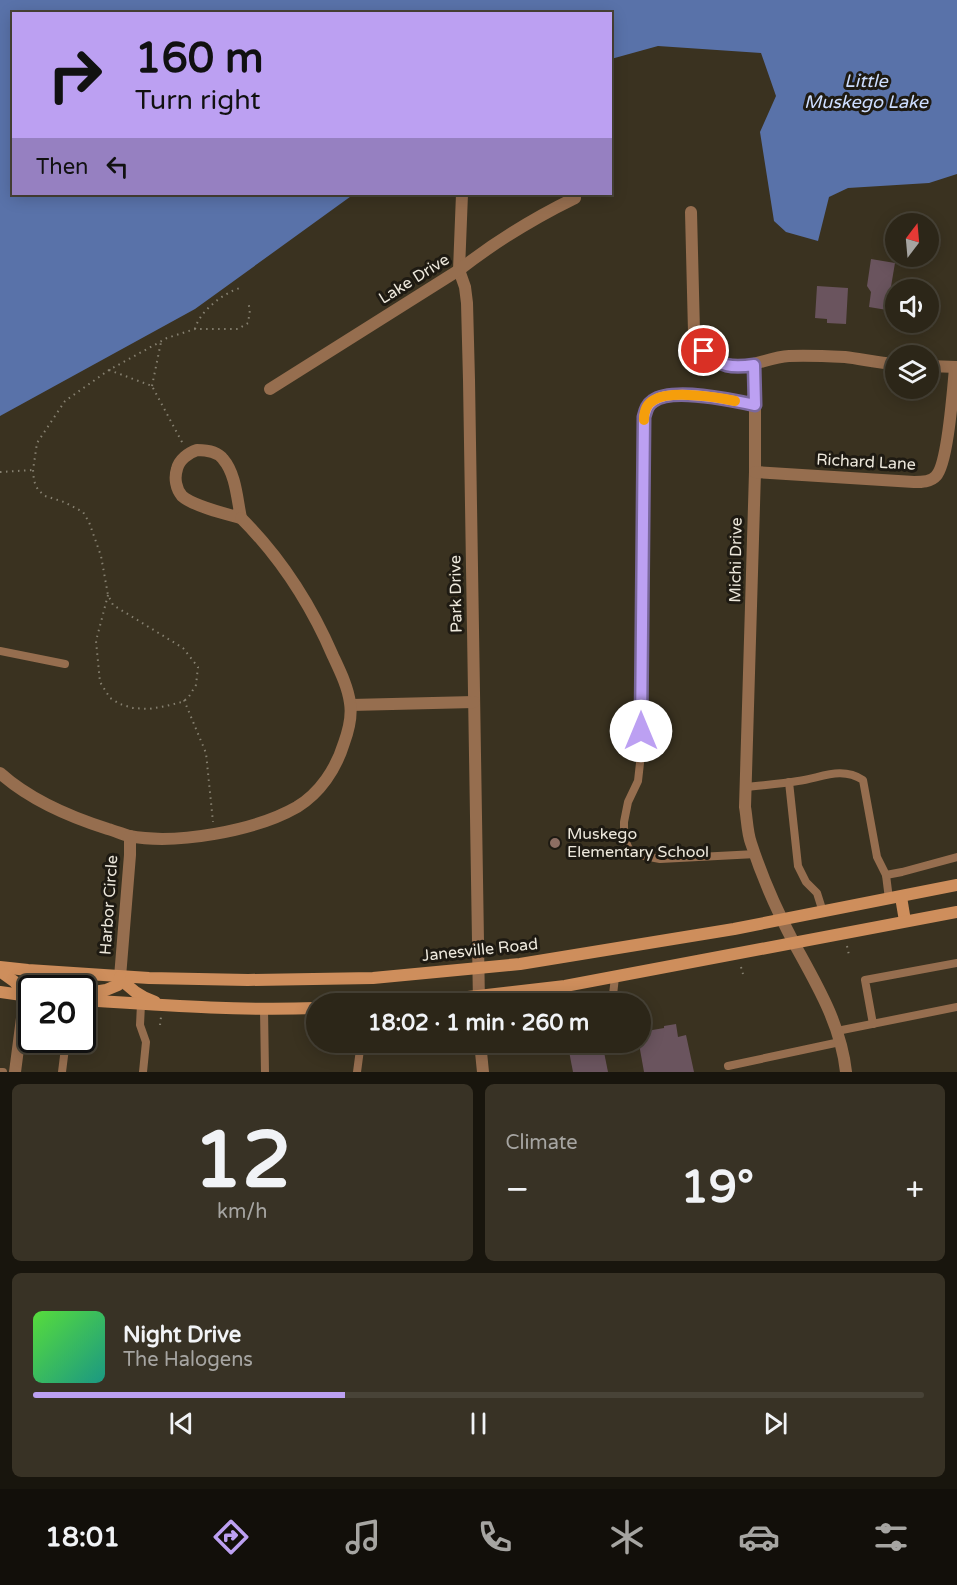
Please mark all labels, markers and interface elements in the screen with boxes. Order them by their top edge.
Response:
text: 160 m [135,33,264,84]
icon: right [36,36,114,114]
water label: Little Muskego Lake [804,70,929,113]
text: Turn right [135,84,261,117]
icon: left [101,150,134,183]
text: Then [36,154,89,180]
north arrow [885,213,939,267]
map controls [885,213,939,399]
street label: Lake Drive [375,249,453,309]
button: sound [885,279,939,333]
pin [678,325,729,376]
icon: arrive [687,334,720,367]
button: layers [885,345,939,399]
street label: Richard Lane [816,449,916,475]
street label: Michi Drive [725,517,747,603]
street label: Park Drive [445,555,467,633]
position arrow [609,699,673,763]
place label: Muskego Elementary School [567,824,709,862]
marker: Muskego Elementary School [548,836,562,850]
street label: Harbor Circle [96,854,122,956]
street label: Janesville Road [421,934,539,966]
speed limit sign: 20 [18,975,96,1053]
text: 18:02 · 1 min · 260 m [368,1010,589,1036]
text: 12 [193,1114,291,1208]
text: Climate [506,1131,578,1155]
text: 19° [680,1161,754,1215]
text: − [506,1170,529,1209]
text: + [905,1170,924,1209]
text: km/h [217,1200,267,1224]
text: Night Drive [123,1322,241,1348]
text: The Halogens [123,1348,253,1372]
icon: previous [165,1407,198,1440]
icon: pause [462,1407,495,1440]
icon: next [759,1407,792,1440]
icon: directions [210,1516,252,1558]
icon: music [342,1516,384,1558]
icon: phone [474,1516,516,1558]
icon: climate [606,1516,648,1558]
icon: car [738,1516,780,1558]
icon: filters [870,1516,912,1558]
text: 18:01 [45,1521,120,1554]

